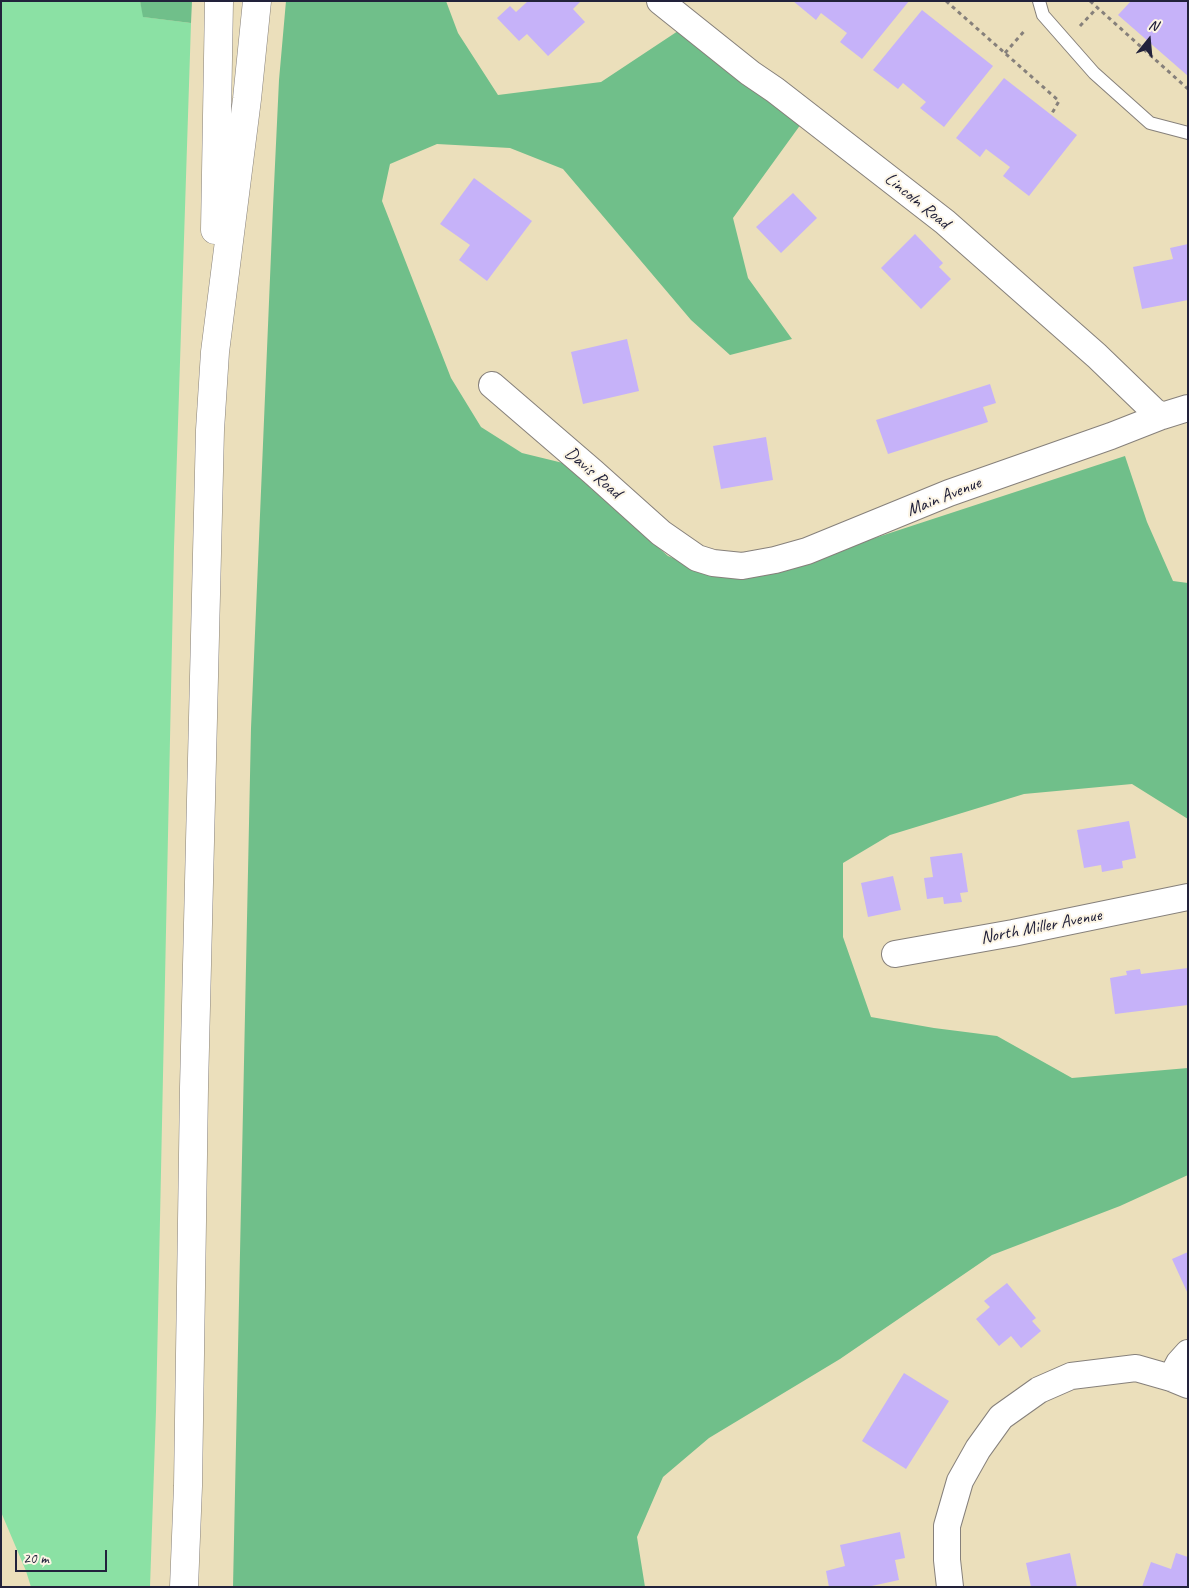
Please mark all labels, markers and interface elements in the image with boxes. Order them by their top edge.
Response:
north arrow [1124,15,1174,65]
text: N [1147,16,1160,35]
street label: Lincoln Road [880,168,954,234]
street label: Davis Road [560,443,626,503]
street label: Main Avenue [904,472,984,522]
street label: North Miller Avenue [979,905,1103,949]
scale bar [18,1540,110,1572]
text: 20 m [23,1549,49,1568]

